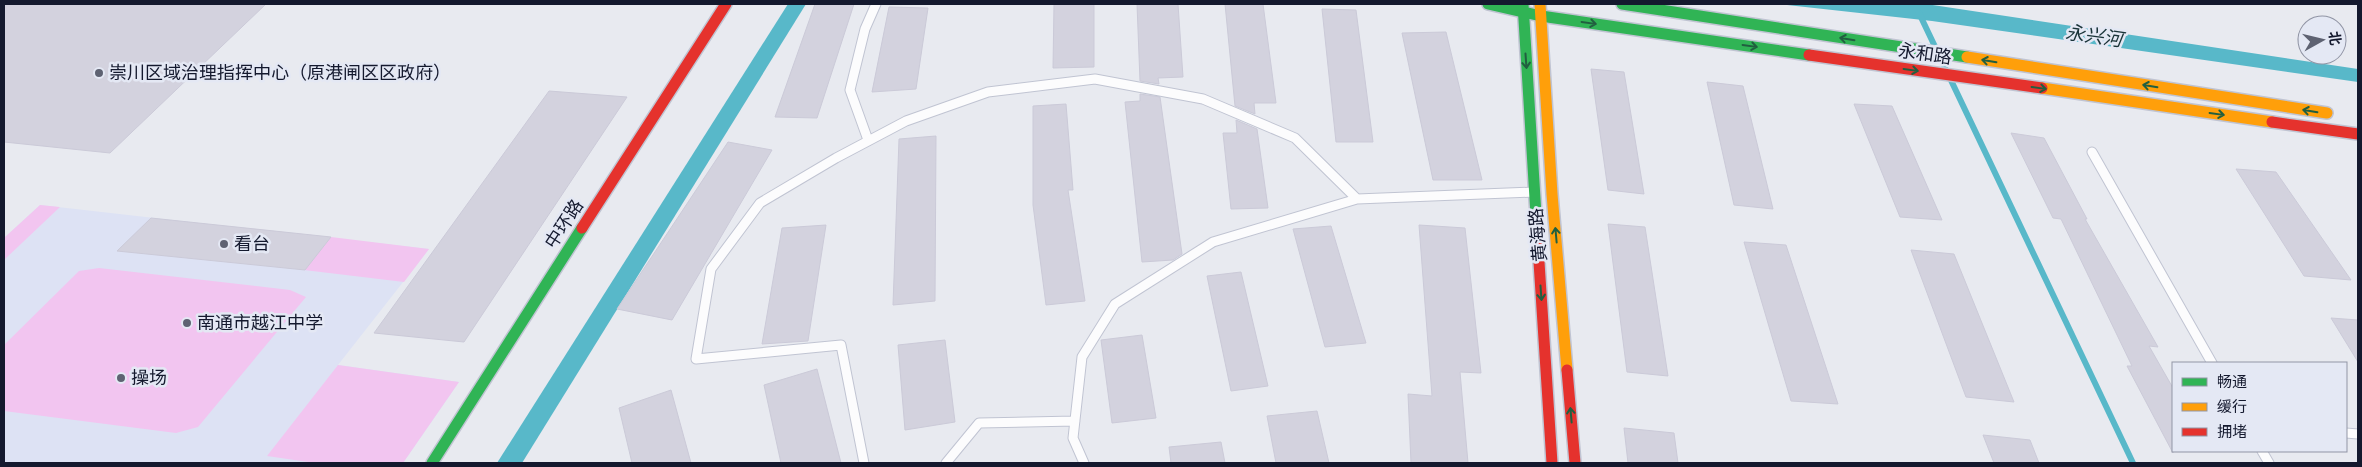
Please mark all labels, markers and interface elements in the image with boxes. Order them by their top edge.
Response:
north arrow [2297,15,2347,65]
one-way arrow [1581,18,1597,28]
water label: 永兴河 [2064,22,2128,51]
text: 北 [2326,30,2344,46]
one-way arrow [1839,33,1855,43]
street label: 永和路 [1897,40,1953,68]
one-way arrow [1742,42,1758,52]
one-way arrow [1522,53,1531,69]
one-way arrow [1981,55,1997,65]
place label: 崇川区域治理指挥中心（原港闸区区政府） [109,63,451,83]
one-way arrow [1903,65,1919,75]
marker: 崇川区域治理指挥中心（原港闸区区政府） [93,67,105,79]
one-way arrow [2142,80,2158,90]
one-way arrow [2030,83,2046,93]
one-way arrow [2302,105,2318,115]
one-way arrow [2209,109,2225,119]
street label: 中环路 [541,196,587,252]
street label: 黄海路 [1526,207,1550,263]
one-way arrow [1551,228,1560,244]
place label: 看台 [234,234,270,254]
marker: 看台 [218,238,230,250]
one-way arrow [1536,285,1546,301]
place label: 南通市越江中学 [197,313,323,333]
marker: 南通市越江中学 [181,317,193,329]
legend [2172,362,2347,452]
place label: 操场 [131,368,167,388]
marker: 操场 [115,372,127,384]
text: 畅通 [2217,374,2247,390]
text: 缓行 [2217,399,2247,415]
one-way arrow [1566,407,1576,423]
text: 拥堵 [2217,424,2247,440]

